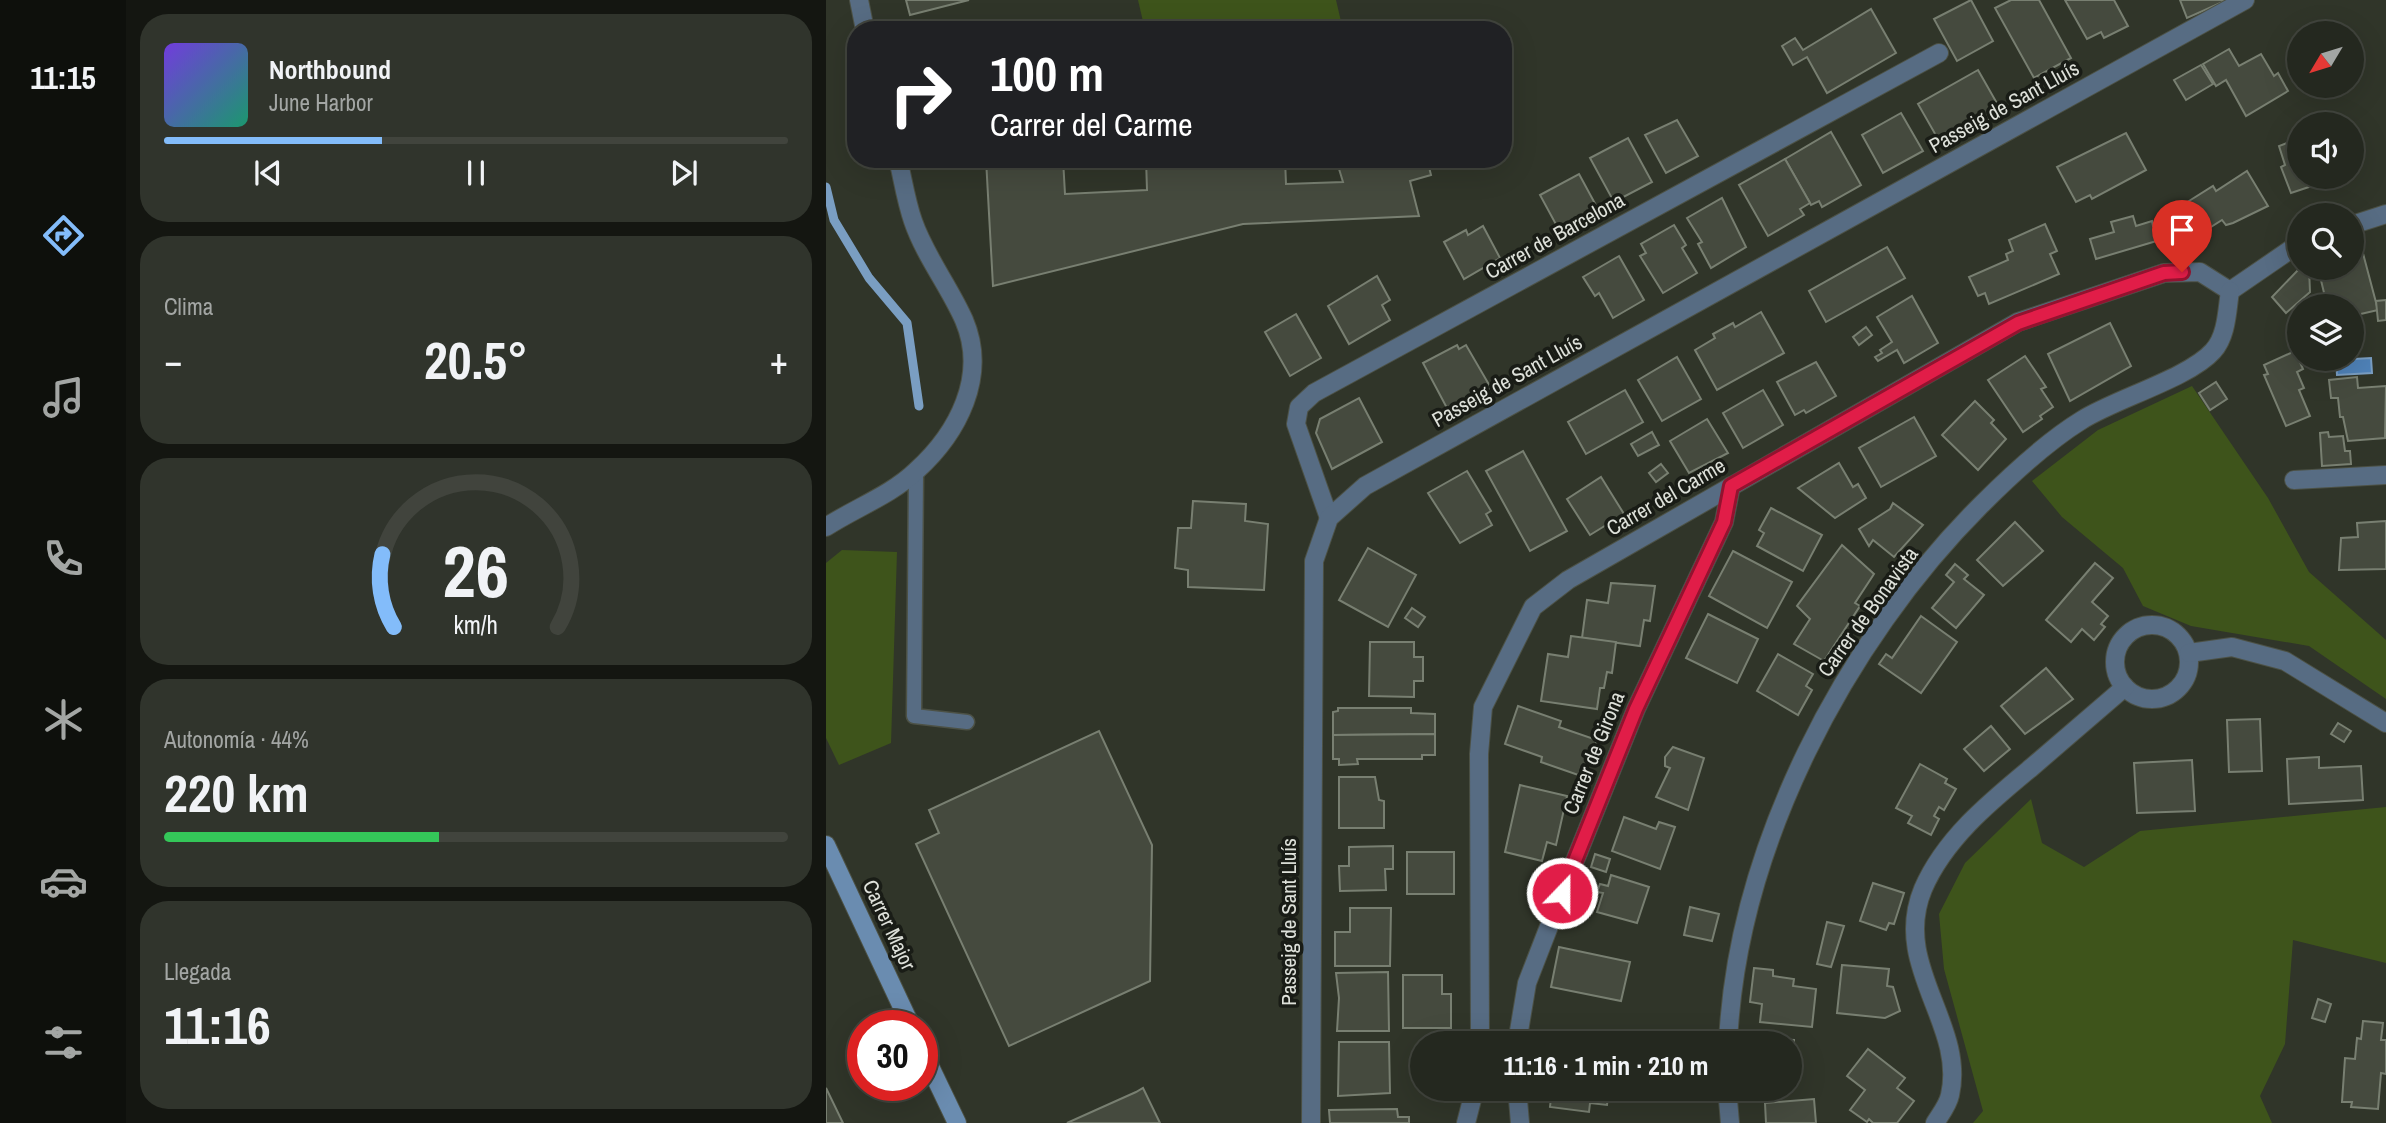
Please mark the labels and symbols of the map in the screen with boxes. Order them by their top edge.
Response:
north arrow [2287,21,2364,98]
street label: Passeig de Sant Lluís [1923,53,2084,160]
street label: Carrer de Barcelona [1480,185,1630,286]
pin [2152,200,2212,272]
street label: Passeig de Sant Lluís [1426,327,1587,434]
street label: Carrer del Carme [1601,451,1731,542]
street label: Carrer de Bonavista [1811,541,1925,683]
street label: Carrer de Girona [1556,687,1632,819]
street label: Passeig de Sant Lluís [1274,838,1303,1006]
position arrow [1525,856,1599,930]
street label: Carrer Major [856,875,923,975]
speed limit sign: 30 [847,1010,938,1101]

